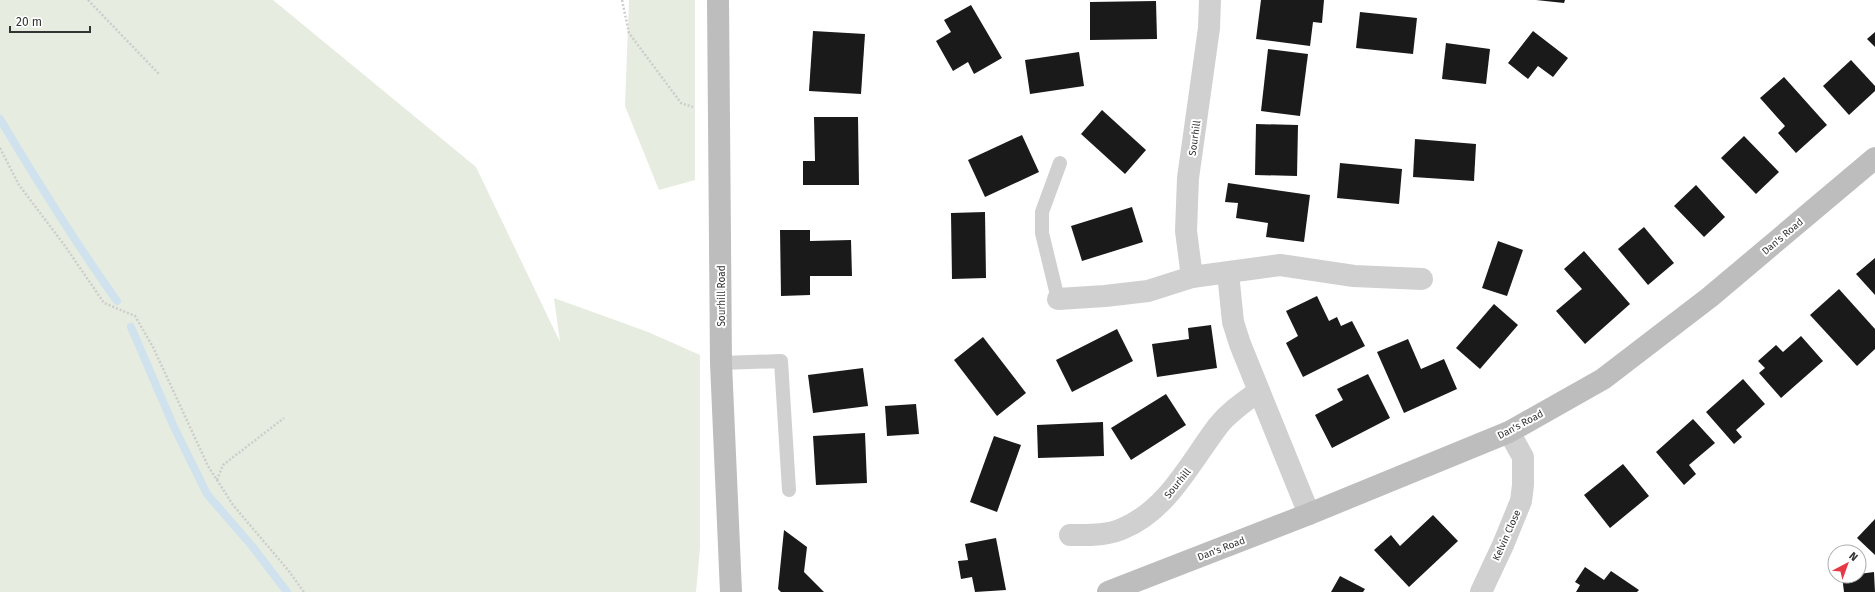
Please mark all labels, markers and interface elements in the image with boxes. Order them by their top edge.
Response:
scale bar [10,8,90,34]
text: 20 m [16,15,42,29]
street label: Sourhill [1187,120,1203,157]
street label: Dan's Road [1760,216,1806,257]
street label: Sourhill Road [716,265,728,327]
street label: Dan's Road [1496,408,1545,442]
street label: Sourhill [1162,466,1194,501]
street label: Kelvin Close [1490,508,1524,563]
street label: Dan's Road [1196,534,1247,563]
north arrow [1827,544,1867,584]
text: N [1846,550,1860,564]

